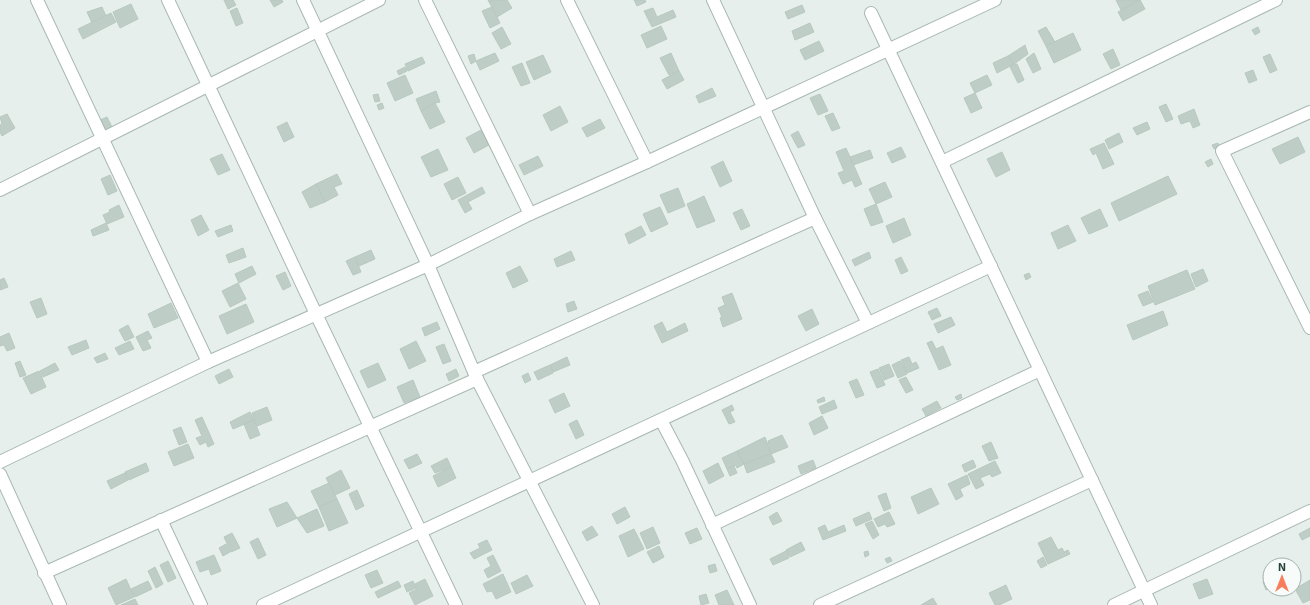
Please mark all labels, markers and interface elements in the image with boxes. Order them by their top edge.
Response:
north arrow [1262,557,1302,597]
text: N [1278,560,1286,573]

